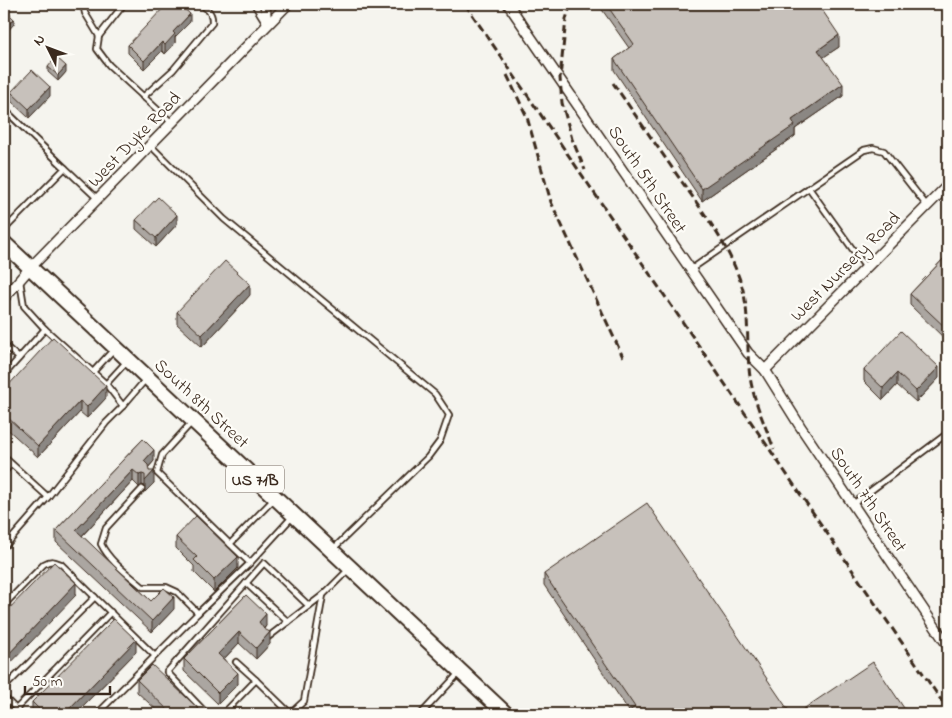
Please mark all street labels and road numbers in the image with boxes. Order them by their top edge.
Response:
street label: West Dyke Road [83,87,188,194]
street label: South 5th Street [601,121,692,239]
street label: West Nursery Road [786,207,907,328]
street label: South 8th Street [147,354,254,455]
street label: South 7th Street [822,442,912,558]
road number: US 71B [226,466,284,492]

